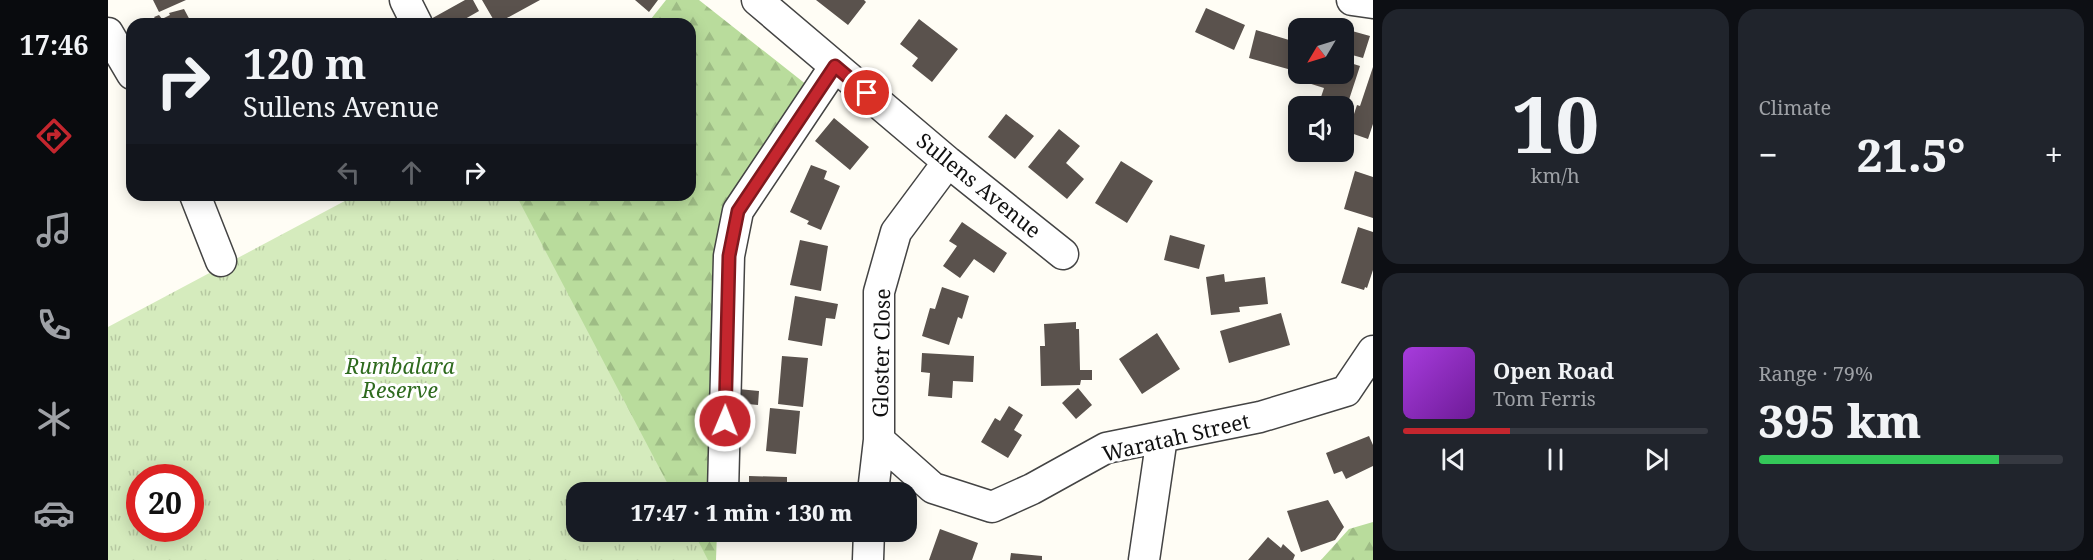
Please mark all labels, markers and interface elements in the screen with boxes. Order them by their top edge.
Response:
north arrow [1288,18,1354,84]
map controls [1288,18,1354,162]
text: 17:46 [19,26,89,63]
text: 120 m [243,34,367,91]
icon: right [144,42,222,120]
pin [841,67,892,118]
text: 10 [1511,70,1599,176]
icon: arrive [850,76,883,109]
text: Sullens Avenue [243,88,439,125]
text: Climate [1759,94,1831,121]
button: sound [1288,96,1354,162]
icon: directions [33,115,75,157]
text: 21.5° [1857,124,1965,185]
street label: Sullens Avenue [911,126,1047,244]
text: − [1759,132,1778,177]
text: + [2045,132,2063,177]
icon: left [332,156,365,189]
icon: ahead [395,156,428,189]
icon: right [458,156,491,189]
text: km/h [1531,162,1580,189]
icon: music [33,209,75,251]
street label: Gloster Close [866,288,896,418]
icon: phone [33,304,75,346]
park label: Rumbalara Reserve [344,352,456,404]
text: Open Road [1493,355,1614,385]
text: Range · 79% [1759,360,1873,387]
text: Tom Ferris [1493,385,1596,412]
position arrow [693,389,757,453]
text: 395 km [1759,390,1921,451]
icon: climate [33,398,75,440]
street label: Waratah Street [1100,406,1252,468]
icon: previous [1437,443,1470,476]
icon: pause [1539,443,1572,476]
icon: next [1640,443,1673,476]
speed limit sign: 20 [126,464,204,542]
icon: car [33,492,75,534]
text: 17:47 · 1 min · 130 m [631,497,852,527]

